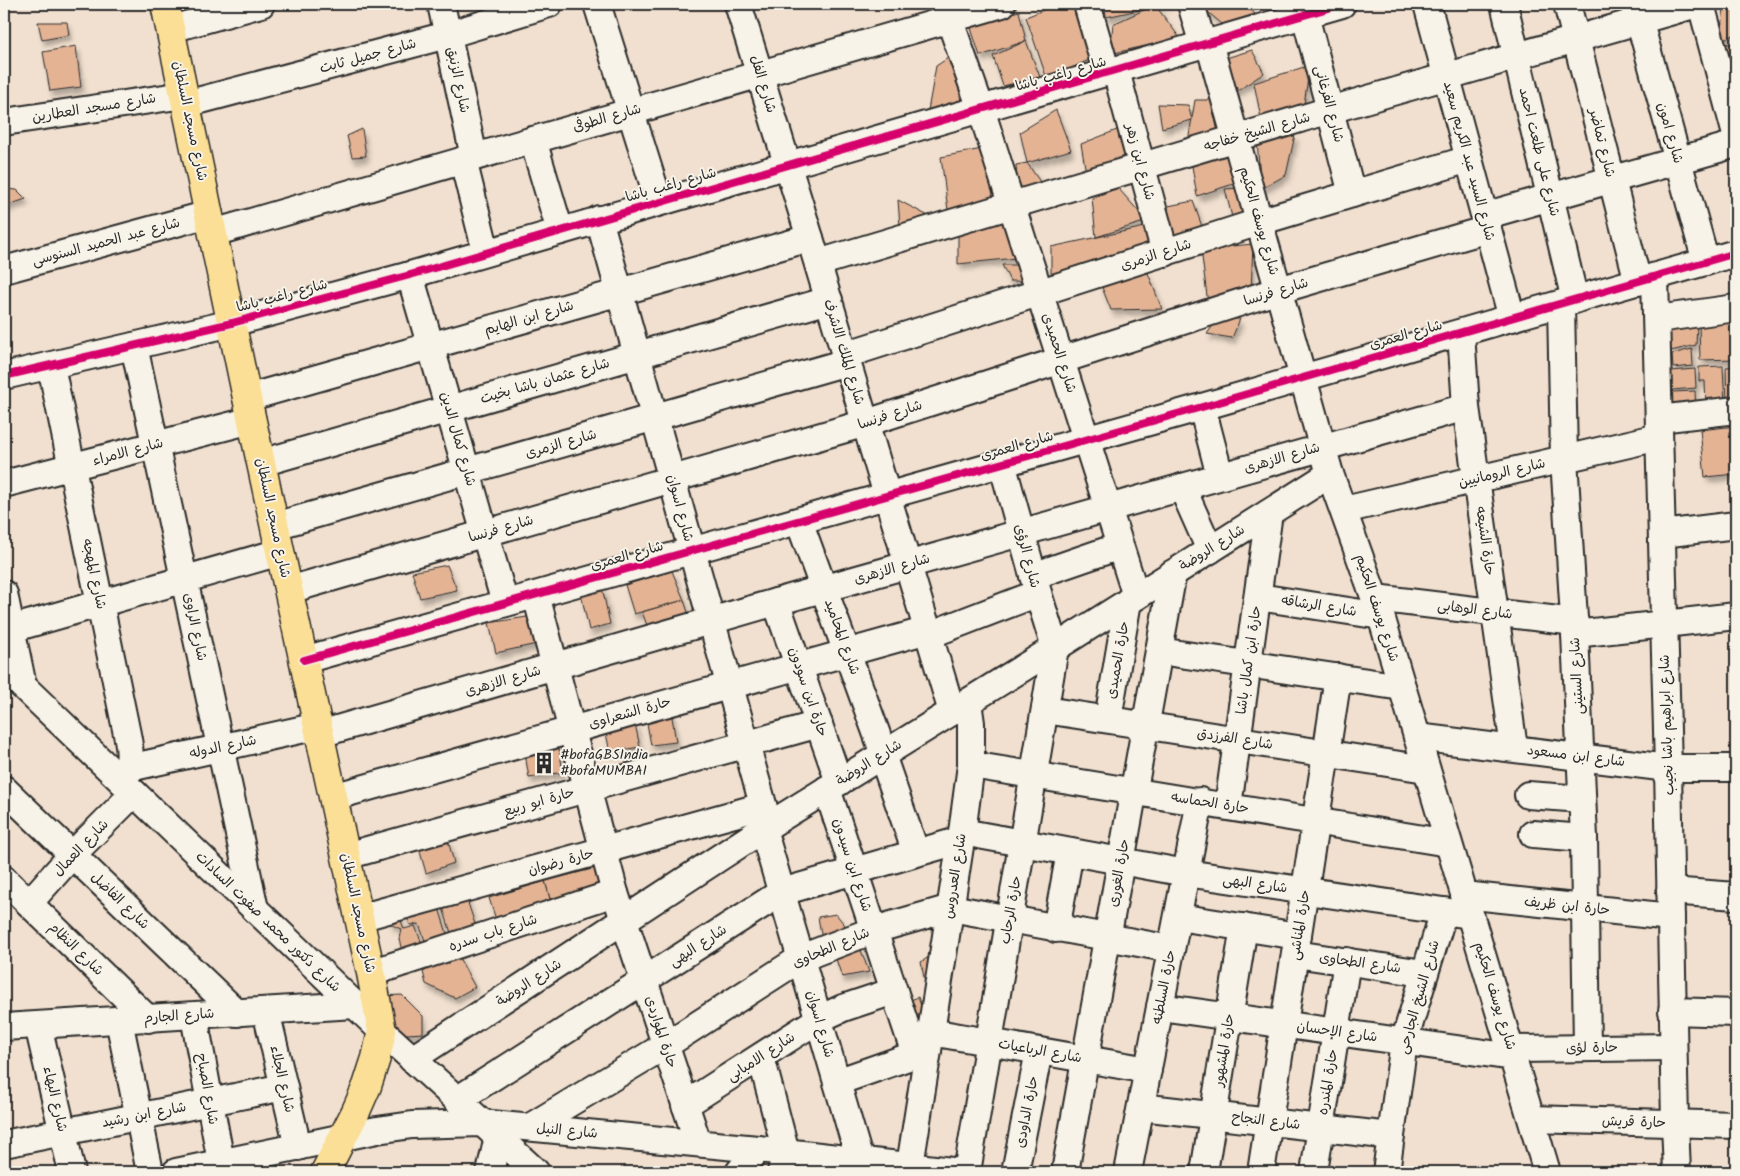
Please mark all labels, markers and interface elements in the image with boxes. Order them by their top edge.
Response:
street label: شارع جميل ثابت [317,33,419,79]
street label: شارع الزنبق [440,45,476,115]
street label: شارع راغب باشا [1013,51,1109,97]
street label: شارع الفل [744,52,782,116]
street label: شارع مسجد السلطان [167,59,213,183]
street label: شارع الفرغانى [1308,63,1350,145]
street label: شارع السيد عبد الكريم سعيد [1437,79,1501,243]
street label: شارع على طلعت احمد [1512,85,1566,219]
street label: شارع مسجد العطارين [31,87,157,129]
street label: شارع الطوفى [570,98,644,138]
street label: شارع امون [1651,100,1689,166]
street label: شارع تماضر [1583,105,1621,180]
street label: شارع الشيخ خفاجه [1201,106,1313,158]
street label: شارع ابن زهر [1119,120,1161,203]
street label: شارع راغب باشا [623,162,719,208]
street label: شارع يوسف الحكيم [1233,164,1285,278]
street label: شارع عبد الحميد السنوسى [30,212,182,272]
street label: شارع الزمرى [1118,233,1194,277]
street label: شارع فرنسا [1241,272,1311,312]
street label: شارع راغب باشا [234,273,330,319]
street label: شارع ابن الهايم [482,295,576,341]
street label: شارع الملك الاشرف [817,296,871,408]
street label: شارع الحميدى [1036,310,1082,396]
street label: شارع العمرى [1367,314,1445,356]
street label: شارع عثمان باشا بخيت [478,352,612,410]
street label: شارع كمال الدين [434,389,482,489]
street label: شارع فرنسا [855,394,925,436]
street label: شارع الزمرى [523,423,599,465]
street label: شارع العمرى [978,425,1056,467]
street label: شارع الامراء [90,432,166,472]
street label: شارع الازهرى [1241,437,1323,479]
street label: شارع الرومانيين [1456,452,1548,494]
street label: شارع مسجد السلطان [250,456,296,580]
street label: شارع اسوان [660,472,700,544]
street label: حارة الشيعه [1469,505,1501,577]
street label: شارع فرنسا [466,509,536,549]
street label: شارع الروضة [1175,519,1249,577]
street label: شارع الرؤى [1008,522,1046,590]
street label: شارع العمرى [588,535,666,577]
street label: شارع المهجه [76,537,112,611]
street label: شارع الازهرى [851,548,933,590]
street label: شارع يوسف الحكيم [1349,551,1405,665]
street label: شارع الرشاقه [1280,589,1358,623]
street label: شارع الراوى [177,591,213,663]
street label: شارع الوهابى [1436,594,1514,626]
street label: شارع المحاميد [818,596,866,678]
street label: حارة ابن كمال باشا [1230,604,1268,716]
street label: حارة الحميدى [1100,619,1136,701]
street label: شارع الستينى [1564,637,1590,715]
street label: حارة ابن سودون [782,644,834,740]
street label: شارع ابراهيم باشا نجيب [1654,654,1680,796]
street label: شارع الازهرى [462,660,544,702]
street label: حارة الشعراوى [586,691,674,735]
street label: شارع الفرزدق [1195,722,1275,756]
street label: شارع الدوله [187,729,259,765]
street label: شارع الروضة [832,734,906,792]
street label: شارع ابن مسعود [1526,739,1626,773]
place label: #bofaGBSIndia #bofaMUMBAI [560,744,648,782]
building icon: #bofaGBSIndia #bofaMUMBAI [531,750,557,776]
street label: حارة ابو ربيع [501,781,577,823]
street label: حارة الحماسه [1169,786,1251,820]
street label: شارع العمال [48,814,114,882]
street label: شارع ابن سيدون [826,815,878,915]
street label: شارع العدروس [937,832,973,920]
street label: حارة الغورى [1102,837,1136,909]
street label: حارة رضوان [526,843,596,881]
street label: شارع دكتور محمد صفوت السادات [190,846,346,998]
street label: شارع مسجد السلطان [335,851,381,975]
street label: شارع الفاضل [85,867,155,935]
street label: شارع البهى [1221,869,1289,899]
street label: حارة الرحاب [994,874,1028,946]
street label: حارة المناشى [1284,888,1316,962]
street label: حارة ابن ظريف [1523,891,1611,921]
street label: شارع باب سدره [446,908,540,958]
street label: شارع النظام [43,917,109,981]
street label: شارع البهى [665,919,731,973]
street label: شارع الطحاوى [789,922,873,974]
street label: شارع الشيخ الجارحى [1392,937,1446,1057]
street label: شارع يوسف الحكيم [1468,939,1522,1053]
street label: شارع الطحاوى [1318,946,1402,980]
street label: حارة السلطنه [1146,948,1182,1026]
street label: شارع الروضة [492,954,566,1012]
street label: شارع اسوان [800,988,840,1060]
street label: حارة المواردى [639,993,683,1071]
street label: شارع الجارم [143,1003,215,1029]
street label: حارة المشهور [1207,1012,1241,1089]
street label: شارع الإحسان [1295,1015,1379,1049]
street label: شارع الامبابى [722,1027,800,1087]
street label: شارع الرباعيات [996,1033,1084,1069]
street label: حارة لؤى [1566,1037,1618,1059]
street label: شارع الجلاء [264,1043,300,1115]
street label: حارة المندره [1312,1047,1344,1117]
street label: شارع الصباح [190,1051,224,1127]
street label: شارع البهاء [37,1064,73,1134]
street label: حارة الداودى [1009,1074,1045,1150]
street label: شارع ابن رشيد [100,1096,188,1134]
street label: شارع النجاح [1230,1106,1302,1136]
street label: حارة قريش [1602,1110,1666,1134]
street label: شارع النيل [535,1117,599,1145]

